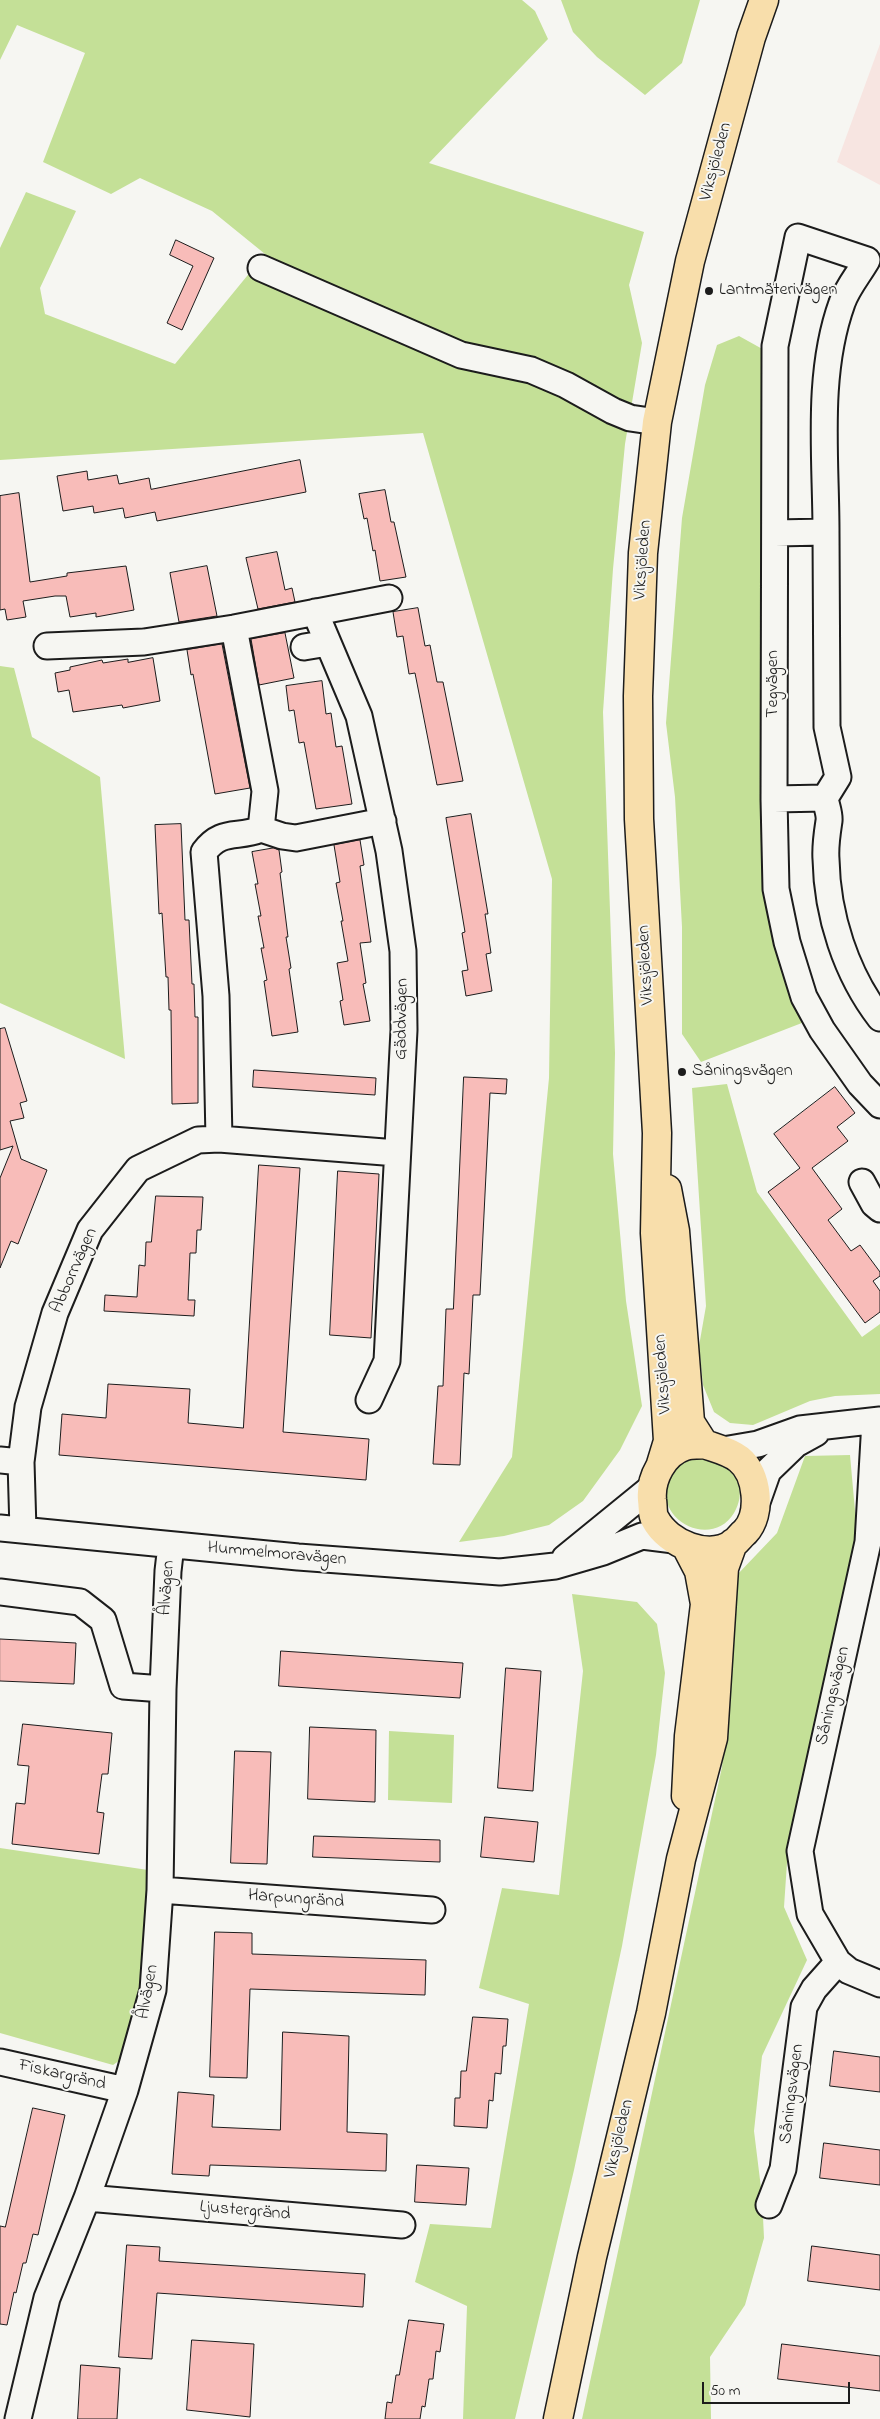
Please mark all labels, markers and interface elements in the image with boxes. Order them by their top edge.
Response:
street label: Viksjöleden [696,120,738,204]
place label: Lantmäterivägen [719,280,837,302]
marker: Lantmäterivägen [703,285,715,297]
street label: Viksjöleden [630,519,658,601]
street label: Tegvägen [763,650,785,718]
street label: Viksjöleden [634,924,660,1006]
street label: Gäddvägen [391,978,415,1060]
place label: Såningsvägen [692,1061,793,1083]
marker: Såningsvägen [676,1066,688,1078]
street label: Abborrvägen [47,1225,103,1317]
street label: Viksjöleden [650,1333,678,1415]
street label: Hummelmoravägen [207,1538,347,1572]
street label: Ålvägen [155,1560,181,1616]
street label: Såningsvägen [812,1645,856,1747]
street label: Harpungränd [247,1886,345,1914]
street label: Ålvägen [134,1963,164,2021]
street label: Såningsvägen [776,2043,810,2145]
street label: Fiskargränd [16,2055,108,2097]
street label: Viksjöleden [600,2097,640,2181]
street label: Ljustergränd [199,2197,291,2227]
scale bar [705,2372,852,2404]
text: 50 m [710,2380,740,2402]

